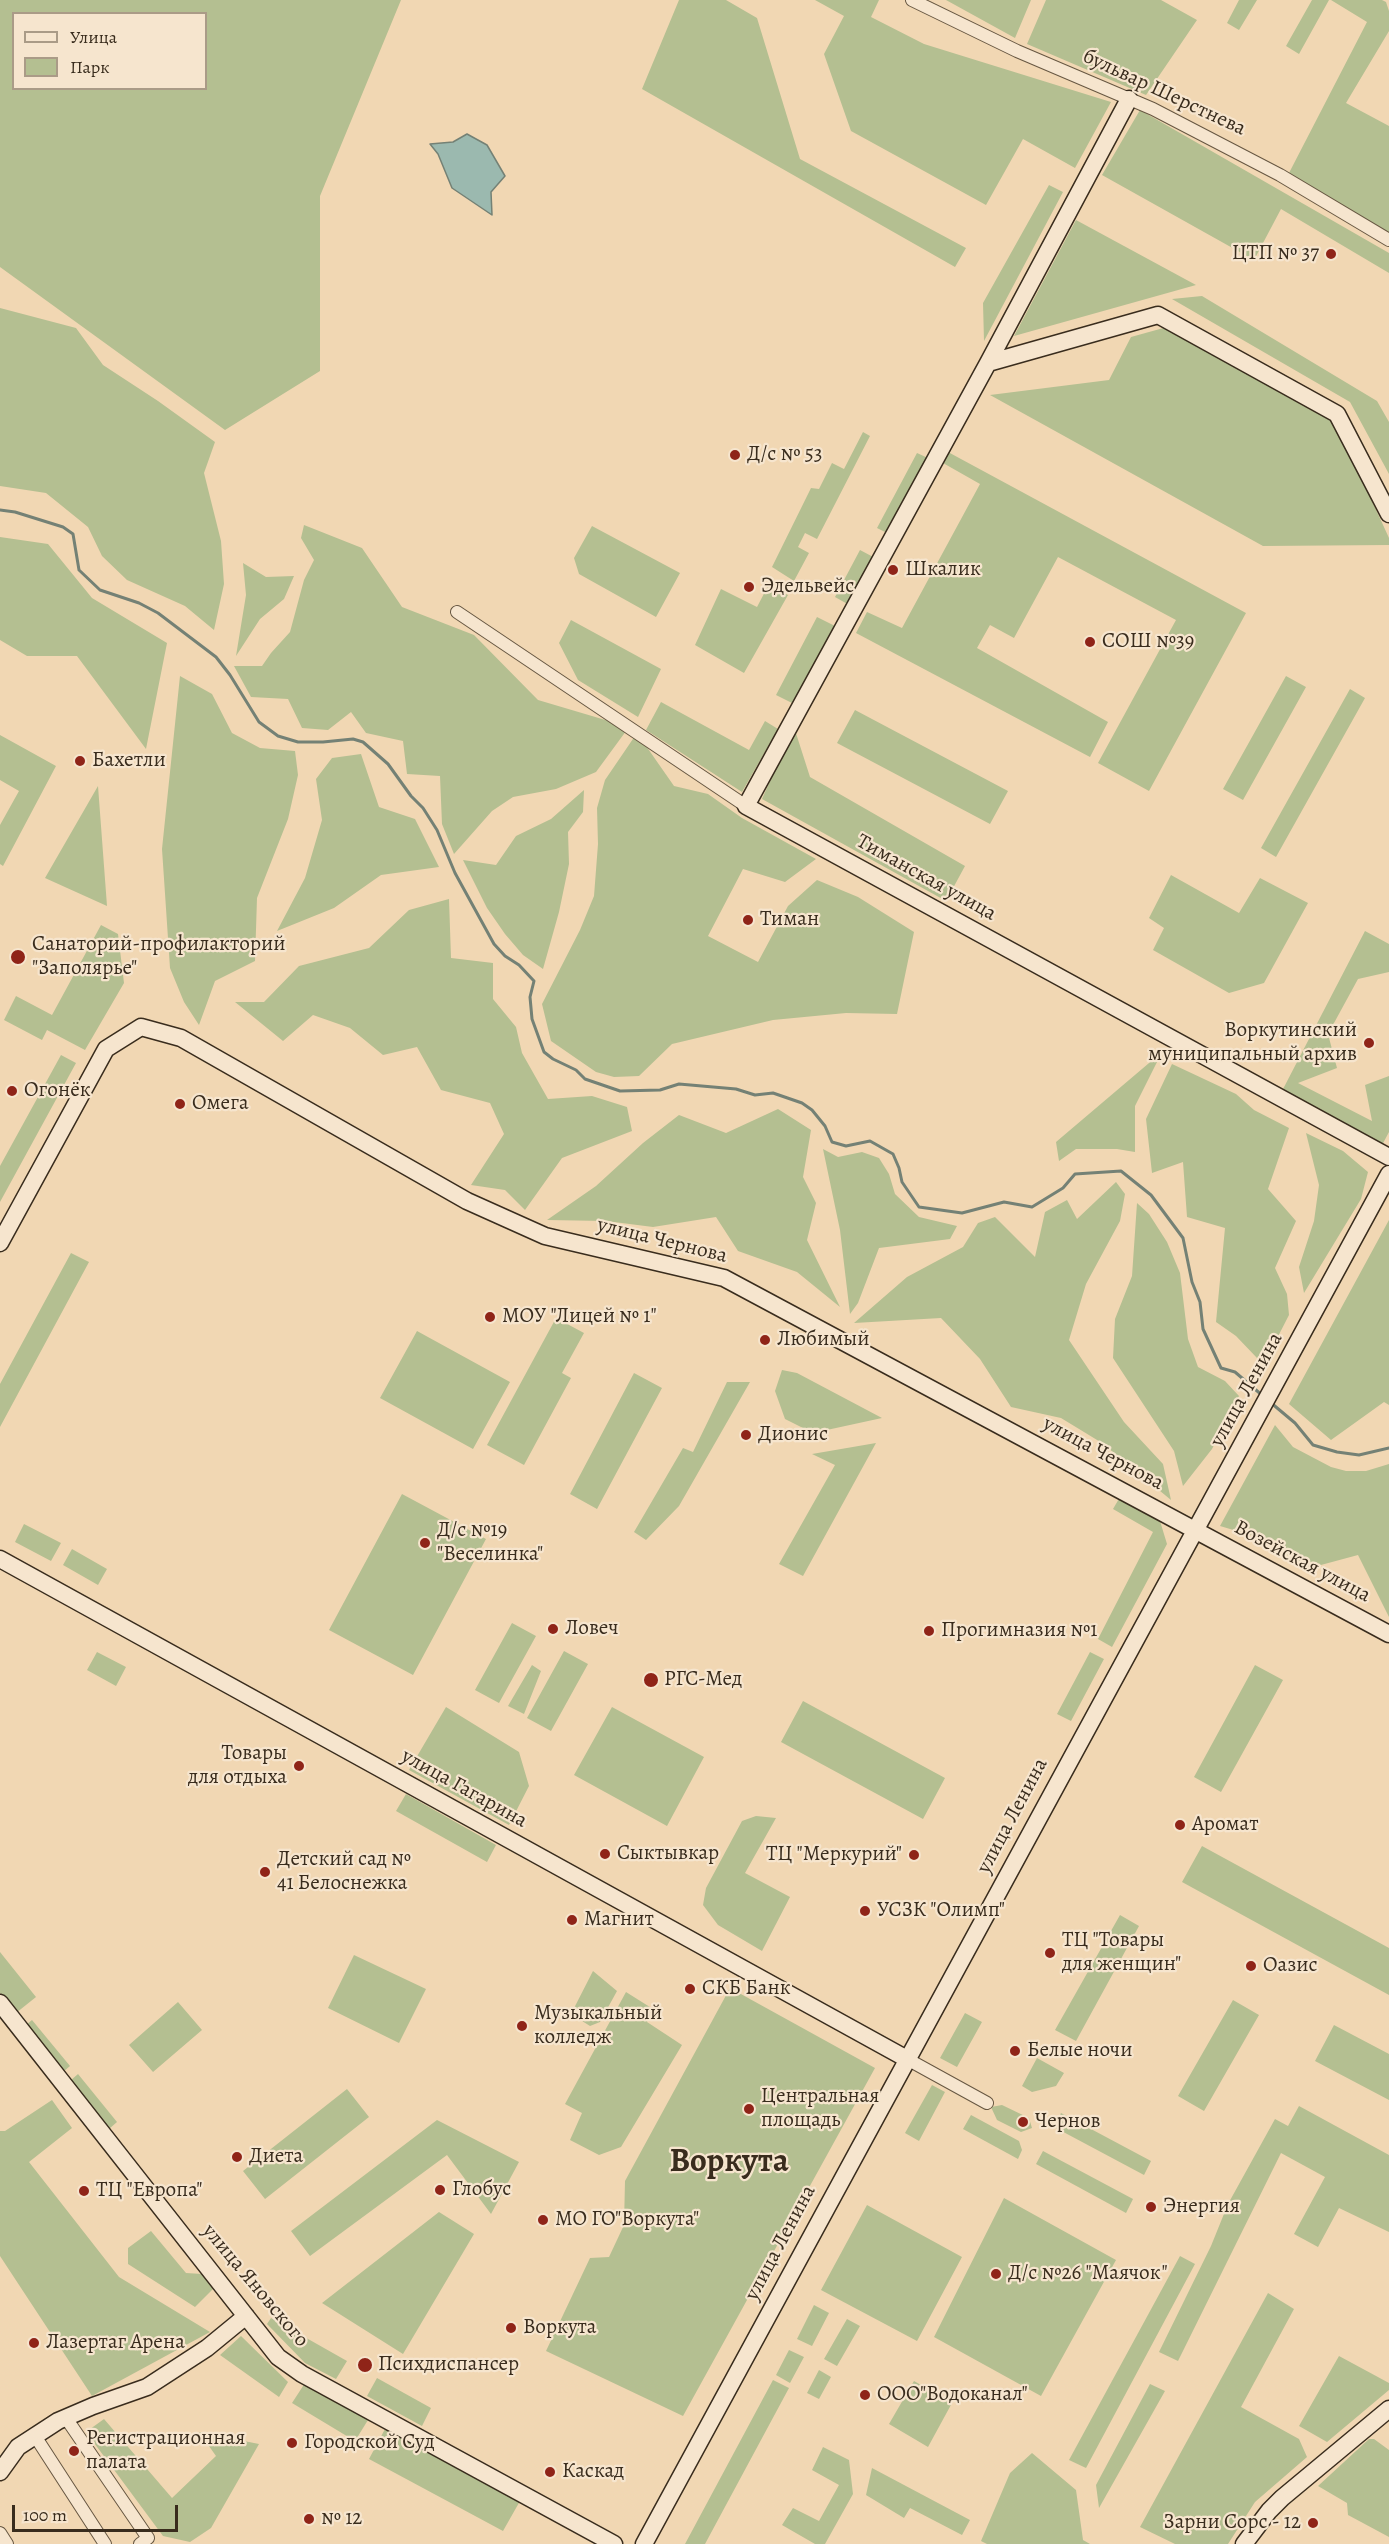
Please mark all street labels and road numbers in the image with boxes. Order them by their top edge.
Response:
street label: бульвар Шерстнева [1078,44,1250,142]
street label: Тиманская улица [852,829,1000,927]
street label: улица Чернова [594,1213,730,1269]
street label: улица Ленина [1205,1328,1289,1452]
street label: улица Чернова [1038,1412,1168,1496]
street label: Возейская улица [1229,1515,1375,1609]
street label: улица Гагарина [397,1744,531,1834]
street label: улица Ленина [972,1754,1054,1878]
street label: улица Ленина [740,2181,822,2305]
street label: улица Яновского [196,2219,314,2353]

